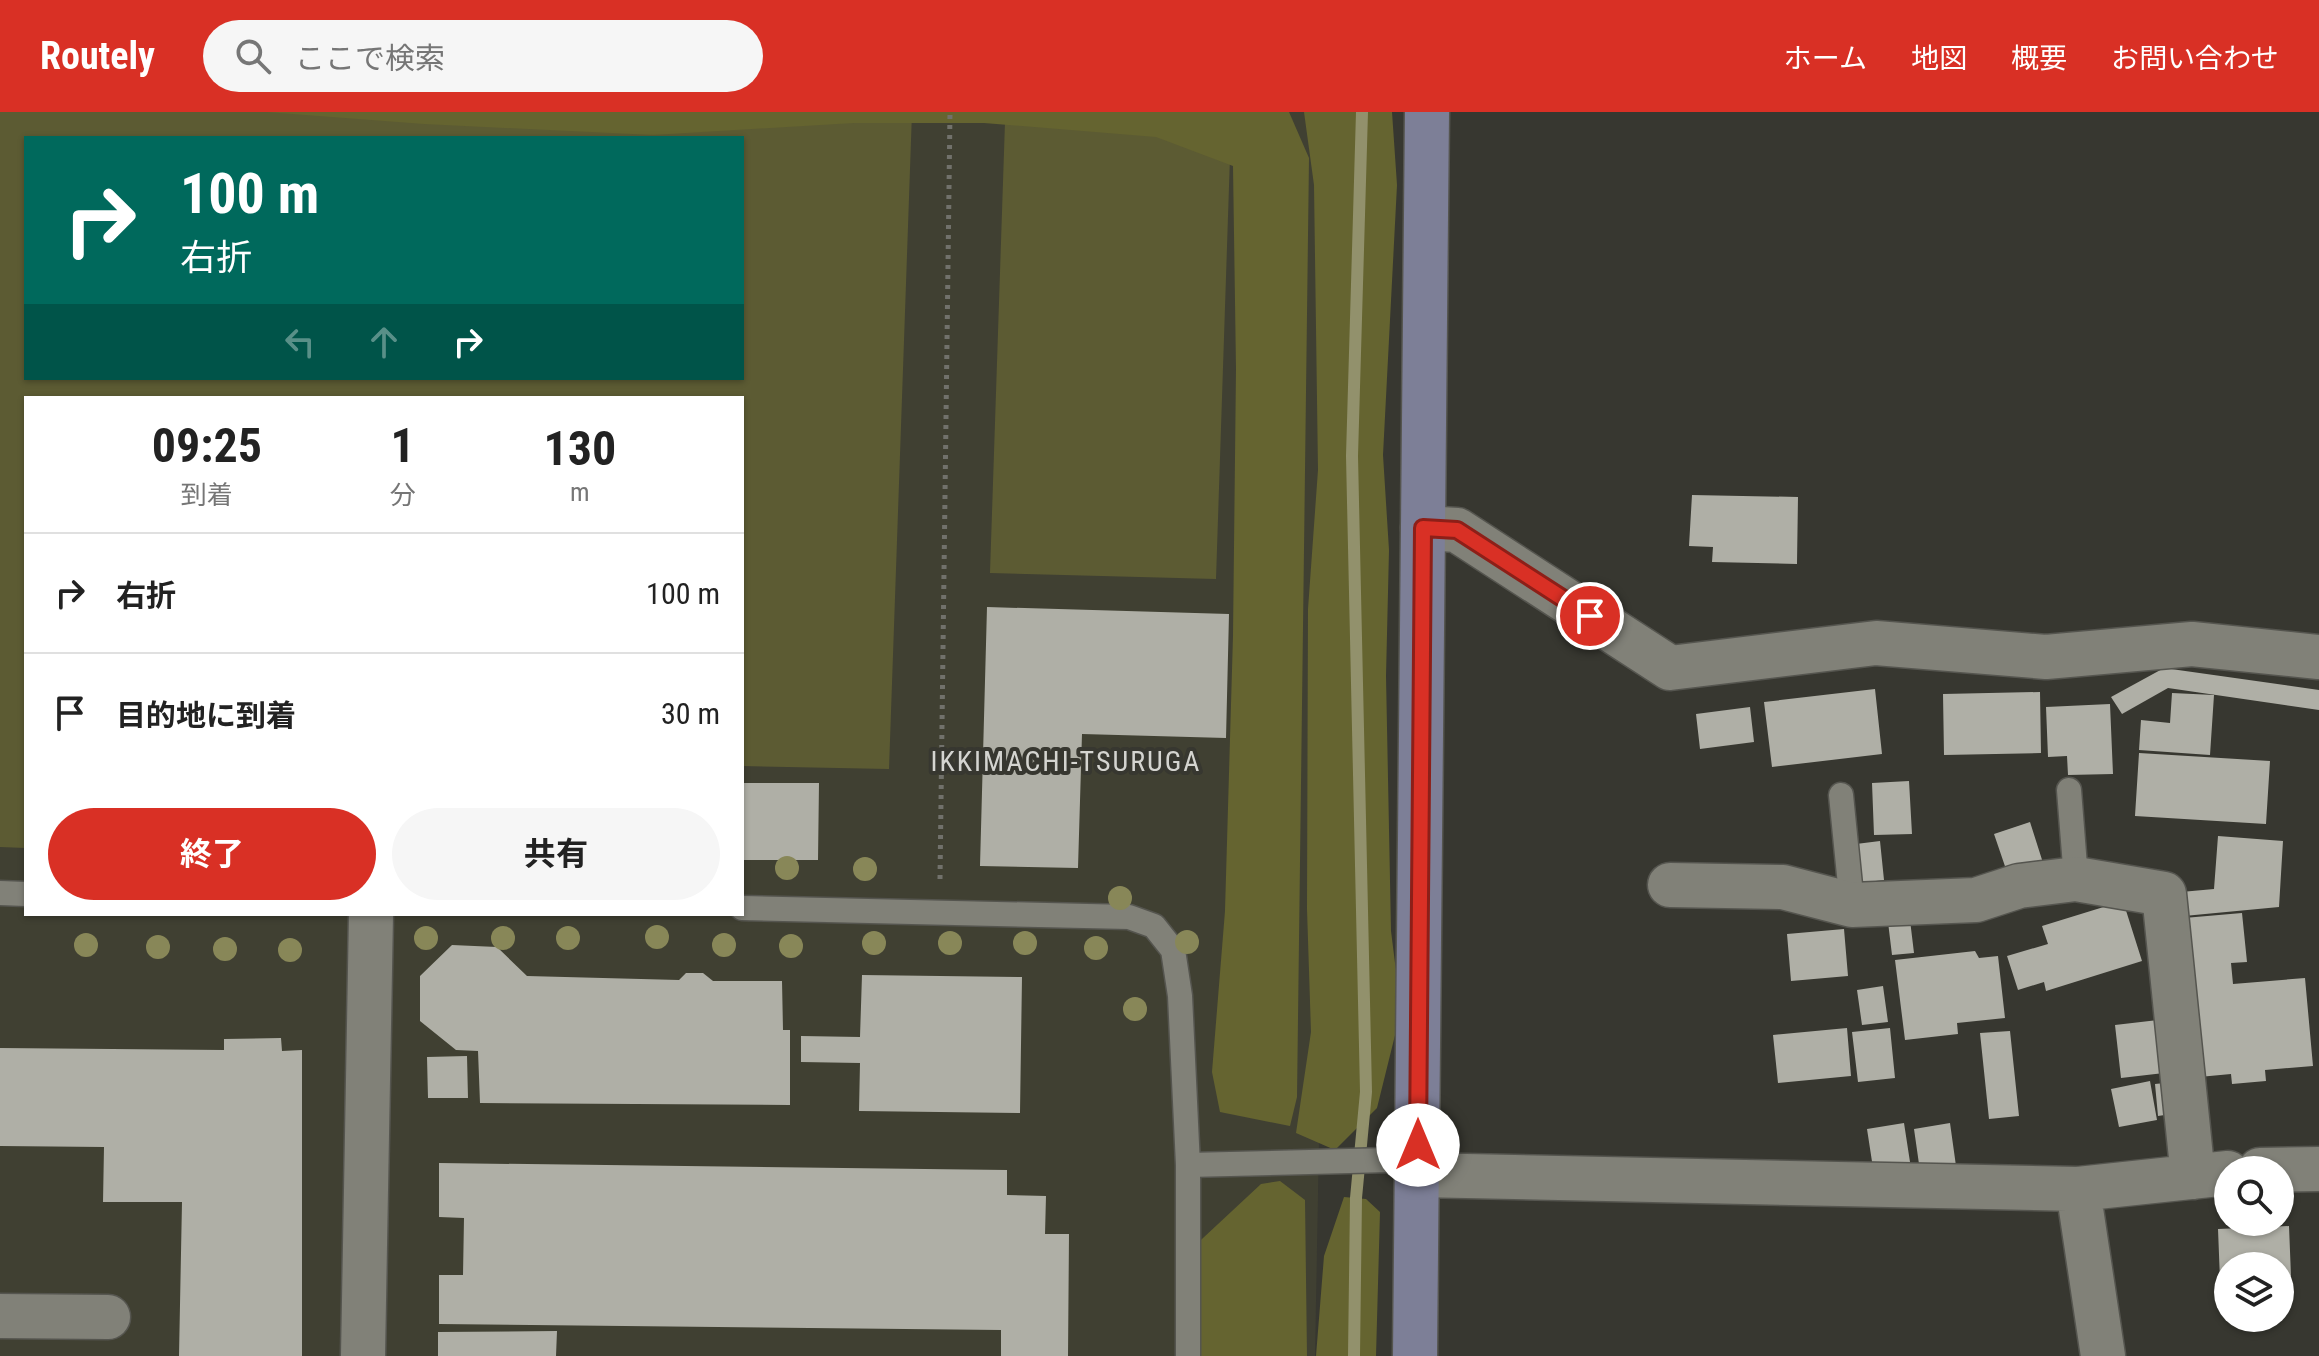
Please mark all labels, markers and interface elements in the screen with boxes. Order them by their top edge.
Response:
search box [203,20,763,92]
text: Routely [40,34,155,78]
icon: search [231,34,275,78]
text: ここで検索 [295,41,445,76]
text: ホーム [1784,42,1867,75]
text: 地図 [1911,42,1967,75]
text: 概要 [2011,42,2067,75]
text: お問い合わせ [2111,42,2279,75]
text: 100 m [180,161,319,227]
icon: right [48,168,152,272]
text: 右折 [180,237,252,279]
icon: left [278,320,322,364]
icon: ahead [362,320,406,364]
icon: right [446,320,490,364]
text: 09:25 [152,417,262,474]
text: 1 [391,417,415,474]
text: 130 [543,420,616,477]
text: m [570,477,590,507]
text: 到着 [181,480,233,510]
text: 分 [390,480,416,510]
icon: right [48,571,92,615]
text: 100 m [646,576,720,611]
text: 右折 [116,578,176,613]
pin [1556,582,1624,650]
icon: arrive [1568,594,1612,638]
icon: arrive [48,691,92,735]
text: 30 m [661,696,720,731]
text: 目的地に到着 [116,698,296,733]
district label: IKKIMACHI-TSURUGA [931,745,1202,778]
button: 終了 [48,808,376,900]
button: 共有 [392,808,720,900]
position arrow [1376,1103,1460,1187]
map controls [2214,1156,2294,1332]
button: search [2214,1156,2294,1236]
button: layers [2214,1252,2294,1332]

